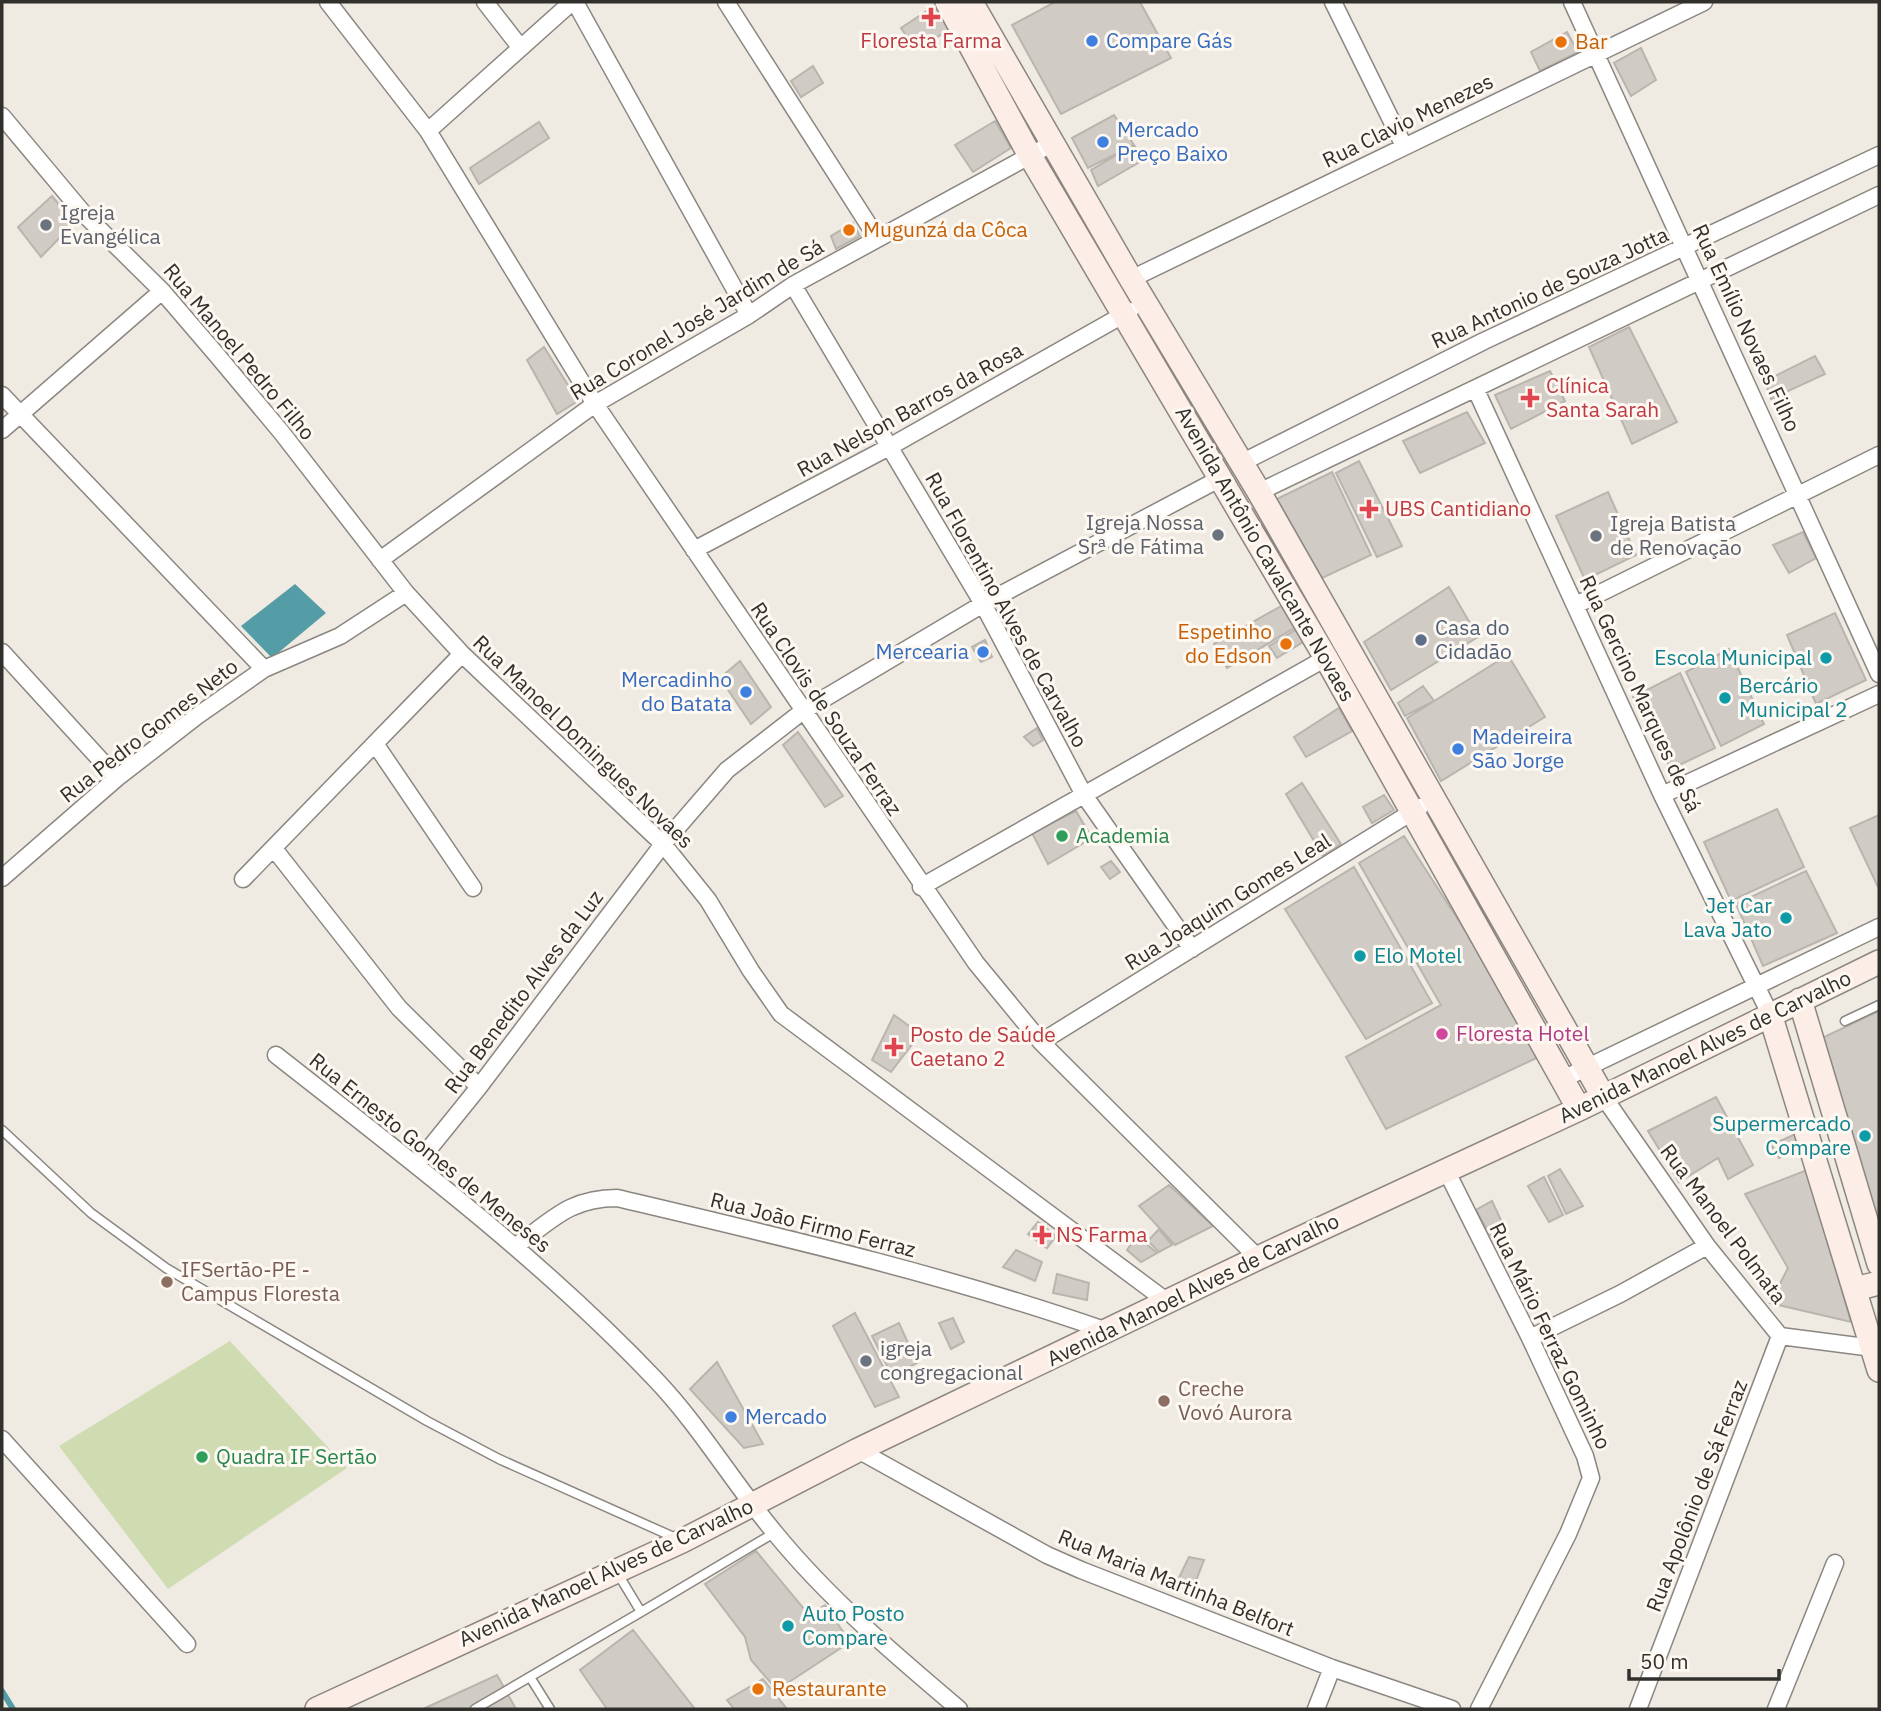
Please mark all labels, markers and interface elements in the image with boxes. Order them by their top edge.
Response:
marker: Floresta Farma [923,9,939,25]
place label: Floresta Farma [860,26,1002,54]
place label: Compare Gás [1106,26,1233,54]
place label: Bar [1575,27,1608,55]
marker: Compare Gás [1084,33,1100,49]
marker: Bar [1553,34,1569,50]
street label: Rua Clavio Menezes [1317,67,1498,174]
place label: Mercado Preço Baixo [1117,115,1228,167]
marker: Mercado Preço Baixo [1095,134,1111,150]
place label: Igreja Evangélica [60,198,161,250]
place label: Mugunzá da Côca [863,215,1028,243]
marker: Igreja Evangélica [38,217,54,233]
street label: Rua Emílio Novaes Filho [1686,219,1807,436]
street label: Rua Antonio de Souza Jotta [1426,220,1673,354]
marker: Mugunzá da Côca [841,222,857,238]
street label: Rua Coronel José Jardim de Sá [564,232,829,406]
street label: Rua Manoel Pedro Filho [158,257,322,446]
street label: Rua Nelson Barros da Rosa [791,335,1028,483]
place label: Clínica Santa Sarah [1546,371,1659,423]
marker: Clínica Santa Sarah [1520,388,1540,408]
street label: Avenida Antônio Cavalcante Novaes [1170,401,1362,706]
street label: Rua Florentino Alves de Carvalho [919,467,1094,752]
place label: UBS Cantidiano [1385,494,1531,522]
marker: UBS Cantidiano [1359,499,1379,519]
place label: Igreja Nossa Srª de Fátima [1078,508,1204,560]
place label: Igreja Batista de Renovação [1610,509,1742,561]
marker: Igreja Nossa Srª de Fátima [1210,527,1226,543]
marker: Igreja Batista de Renovação [1588,528,1604,544]
street label: Rua Gercino Marques de Sá [1574,571,1708,817]
street label: Rua Clovis de Souza Ferraz [745,596,909,821]
place label: Casa do Cidadão [1435,613,1512,665]
place label: Espetinho do Edson [1178,617,1272,669]
street label: Rua Manoel Domingues Novaes [467,628,700,854]
marker: Casa do Cidadão [1413,632,1429,648]
marker: Espetinho do Edson [1278,636,1294,652]
place label: Mercearia [875,637,969,665]
place label: Escola Municipal [1654,643,1812,671]
marker: Mercearia [975,644,991,660]
marker: Escola Municipal [1818,650,1834,666]
street label: Rua Pedro Gomes Neto [54,652,243,809]
place label: Mercadinho do Batata [621,665,732,717]
place label: Bercário Municipal 2 [1739,671,1848,723]
marker: Mercadinho do Batata [738,684,754,700]
marker: Bercário Municipal 2 [1717,690,1733,706]
place label: Madeireira São Jorge [1472,722,1572,774]
marker: Madeireira São Jorge [1450,741,1466,757]
place label: Academia [1076,821,1170,849]
street label: Rua Joaquim Gomes Leal [1119,826,1336,976]
marker: Academia [1054,828,1070,844]
street label: Rua Benedito Alves da Luz [437,884,609,1099]
place label: Jet Car Lava Jato [1683,891,1772,943]
marker: Jet Car Lava Jato [1778,910,1794,926]
place label: Elo Motel [1374,941,1462,969]
marker: Elo Motel [1352,948,1368,964]
street label: Avenida Manoel Alves de Carvalho [1554,963,1855,1129]
place label: Floresta Hotel [1456,1019,1589,1047]
place label: Posto de Saúde Caetano 2 [910,1020,1056,1072]
marker: Floresta Hotel [1434,1026,1450,1042]
marker: Posto de Saúde Caetano 2 [884,1037,904,1057]
street label: Rua Ernesto Gomes de Meneses [304,1046,557,1258]
place label: Supermercado Compare [1712,1109,1851,1161]
marker: Supermercado Compare [1857,1128,1873,1144]
street label: Rua Manoel Polmata [1654,1138,1793,1309]
street label: Rua João Firmo Ferraz [708,1185,919,1263]
street label: Avenida Manoel Alves de Carvalho [1042,1206,1343,1372]
street label: Rua Mário Ferraz Gominho [1484,1218,1618,1454]
place label: NS Farma [1056,1220,1147,1248]
marker: NS Farma [1034,1227,1050,1243]
place label: IFSertão-PE - Campus Floresta [181,1255,340,1307]
marker: IFSertão-PE - Campus Floresta [159,1274,175,1290]
place label: igreja congregacional [880,1334,1023,1386]
marker: igreja congregacional [858,1353,874,1369]
place label: Creche Vovó Aurora [1178,1374,1292,1426]
street label: Rua Apolônio de Sá Ferraz [1639,1375,1753,1616]
marker: Creche Vovó Aurora [1156,1393,1172,1409]
place label: Mercado [745,1402,827,1430]
marker: Mercado [723,1409,739,1425]
place label: Quadra IF Sertão [216,1442,377,1470]
marker: Quadra IF Sertão [194,1449,210,1465]
street label: Avenida Manoel Alves de Carvalho [454,1491,757,1653]
street label: Rua Maria Martinha Belfort [1054,1522,1299,1642]
place label: Auto Posto Compare [802,1599,905,1651]
marker: Auto Posto Compare [780,1618,796,1634]
scale bar [1629,1638,1780,1682]
text: 50 m [1640,1647,1689,1675]
place label: Restaurante [772,1674,887,1702]
marker: Restaurante [750,1681,766,1697]

